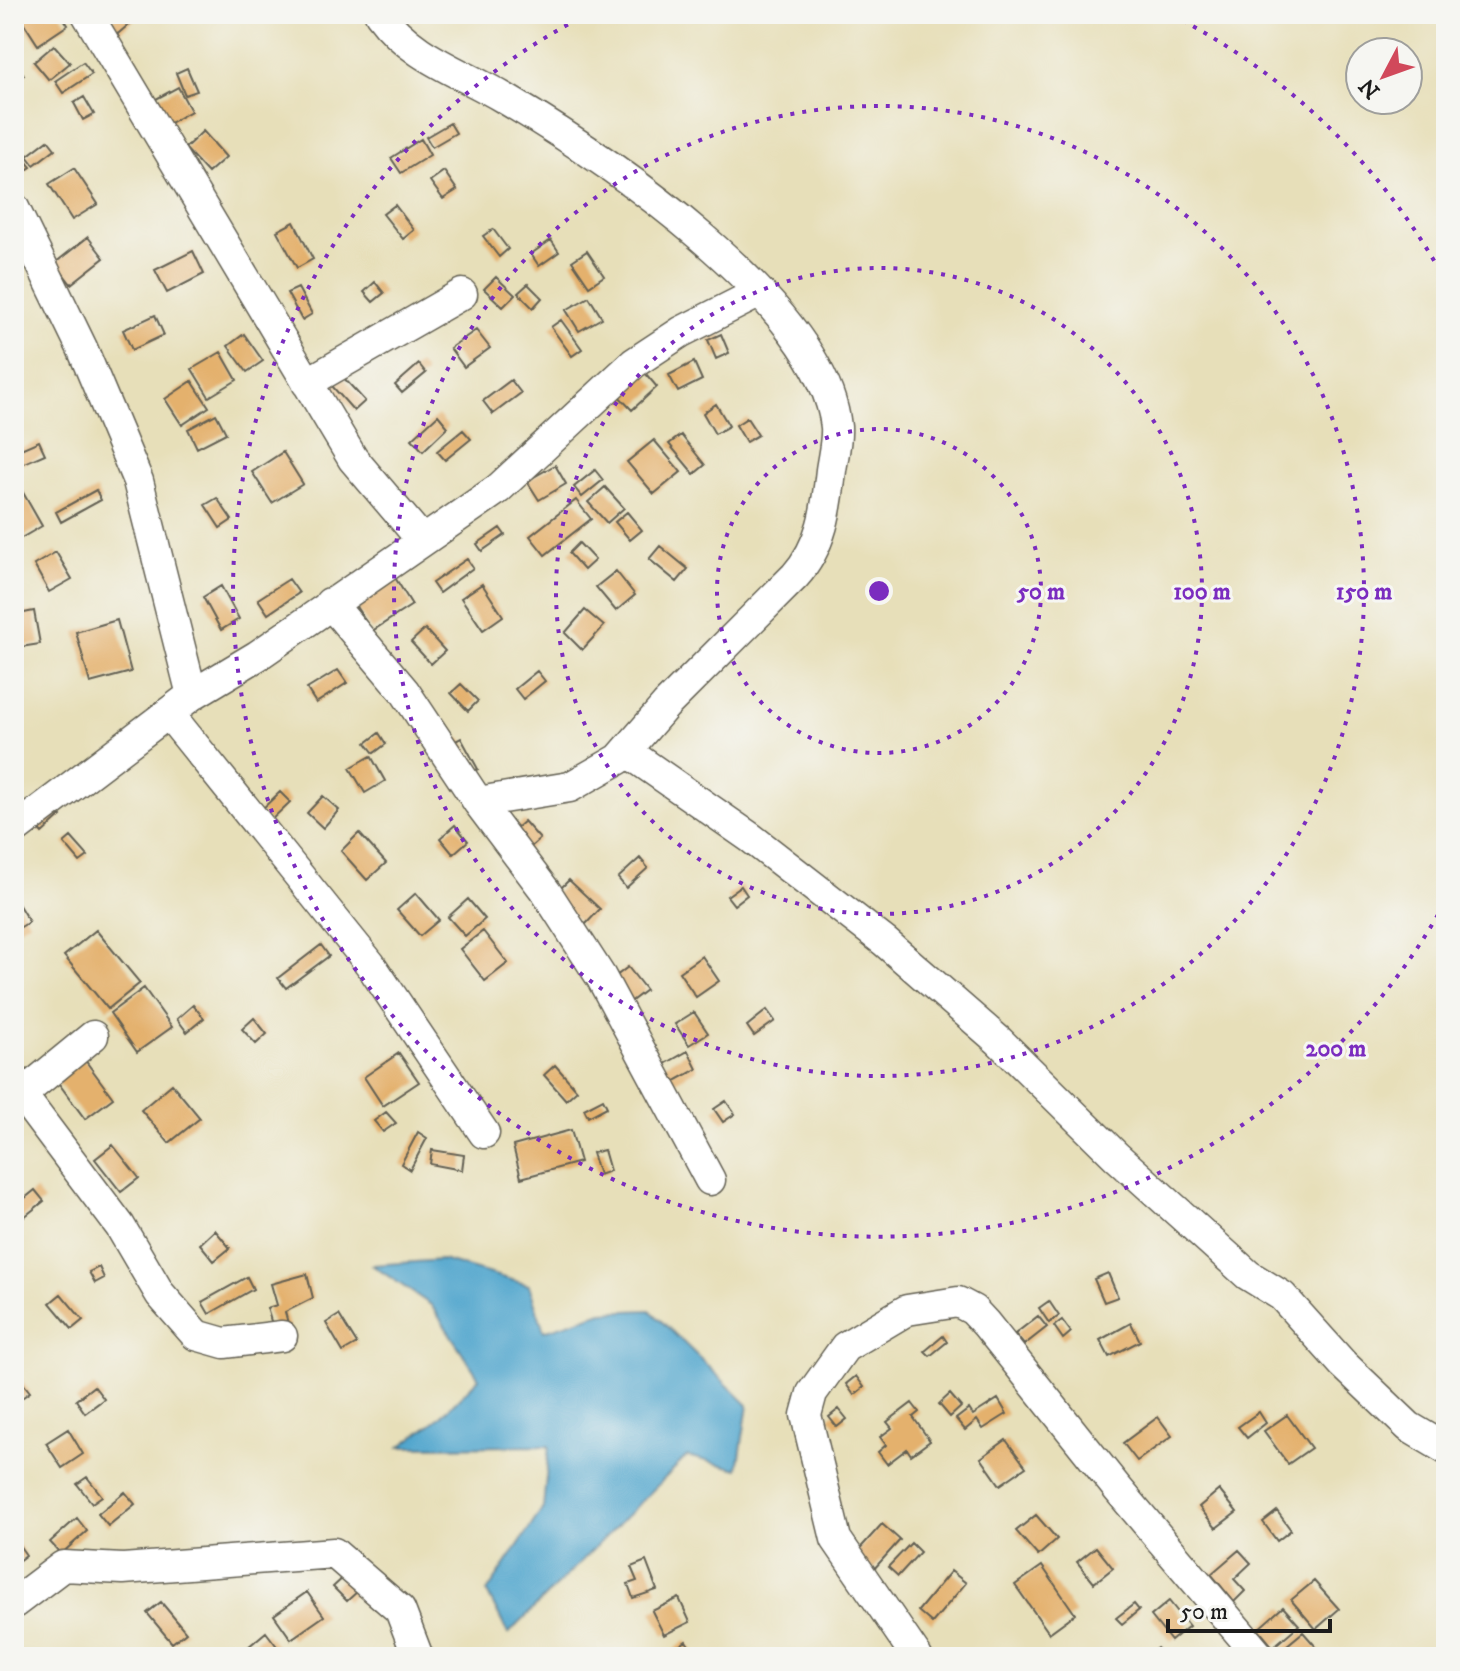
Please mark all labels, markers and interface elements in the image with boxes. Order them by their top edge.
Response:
north arrow [1344,36,1424,116]
text: N [1354,72,1386,104]
centre of rings [865,577,893,605]
text: 50 m [1016,577,1065,607]
text: 100 m [1173,577,1231,607]
text: 150 m [1336,577,1392,607]
text: 200 m [1306,1034,1366,1064]
scale bar [1168,1583,1330,1633]
text: 50 m [1180,1597,1228,1627]

